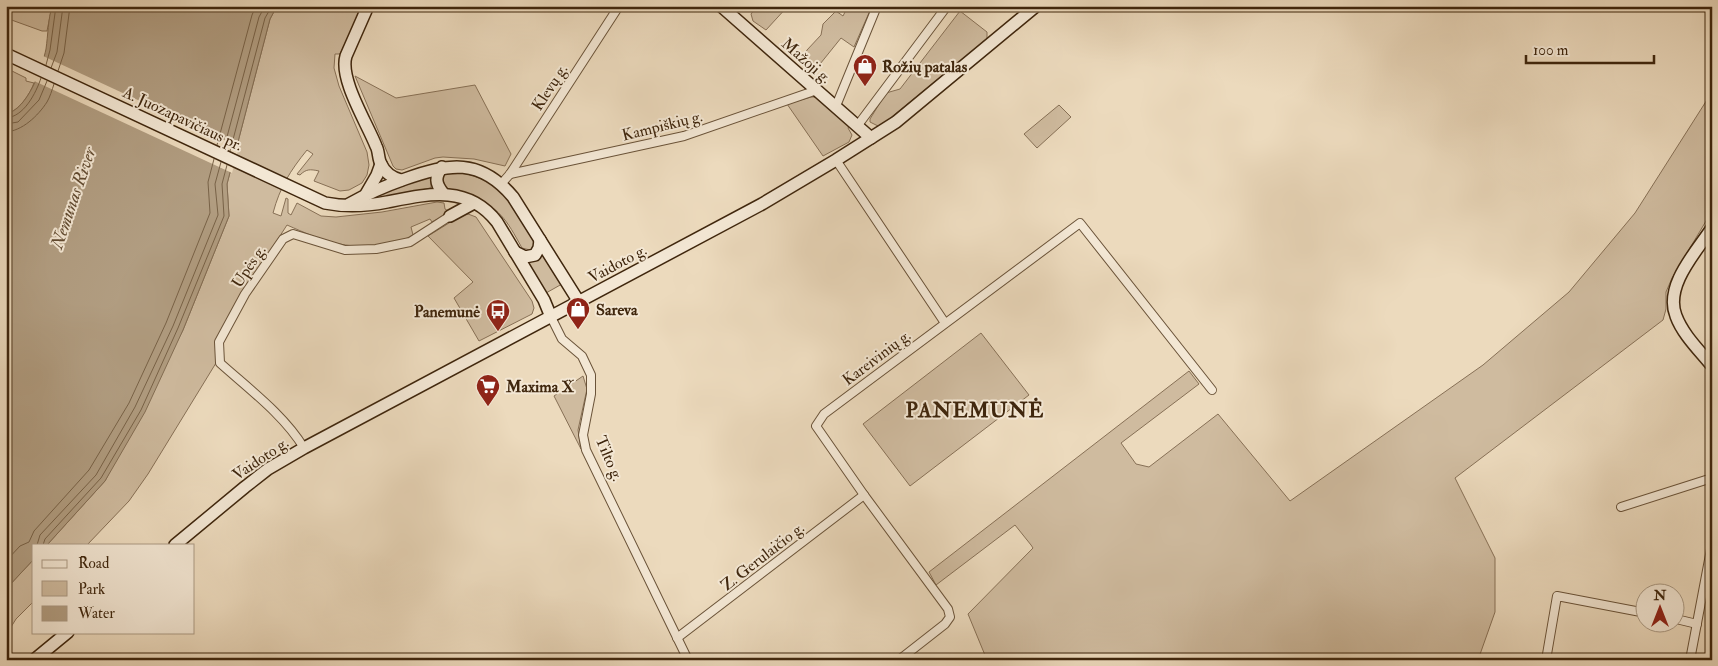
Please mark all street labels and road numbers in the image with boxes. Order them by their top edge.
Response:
street label: Mažoji g. [777,34,835,88]
street label: Klevų g. [527,61,572,115]
street label: A. Juozapavičiaus pr. [118,82,246,156]
street label: Kampiškių g. [620,106,705,147]
street label: Vaidoto g. [585,240,650,288]
street label: Upės g. [227,241,271,292]
street label: Kareivinių g. [838,326,915,390]
street label: Vaidoto g. [229,433,292,485]
street label: Tilto g. [591,433,627,484]
street label: Z. Gerulaičio g. [717,518,808,596]

